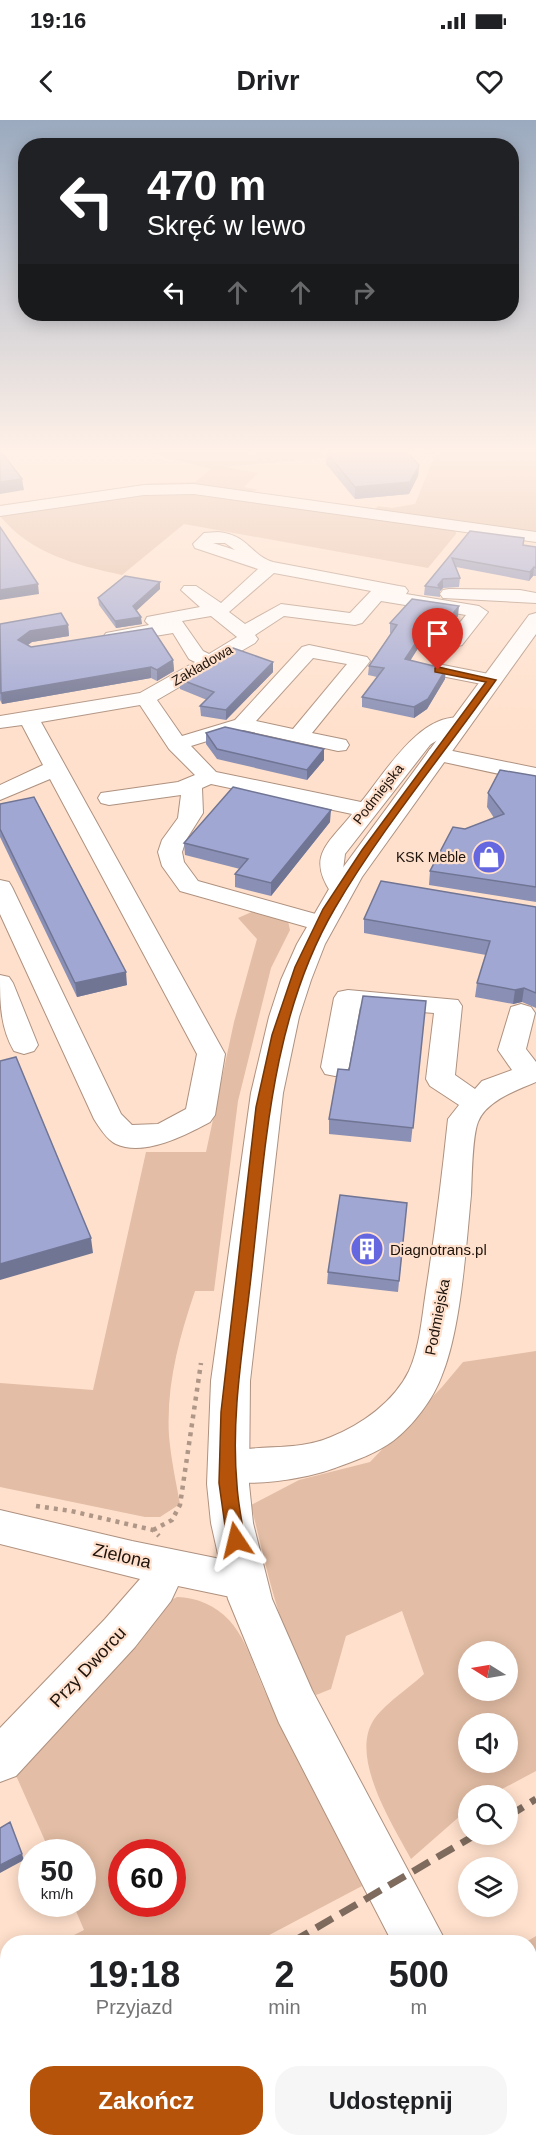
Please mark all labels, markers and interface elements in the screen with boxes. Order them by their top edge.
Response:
text: 19:16 [30,8,86,33]
icon: back [30,65,63,98]
icon: heart [473,65,506,98]
text: Drivr [236,66,300,96]
icon: left [48,162,126,240]
text: 470 m [147,162,266,209]
text: Skręć w lewo [147,211,306,241]
icon: left [158,276,191,309]
icon: ahead [221,276,254,309]
icon: ahead [284,276,317,309]
icon: right [347,276,380,309]
pin [412,608,463,670]
icon: arrive [421,617,454,650]
street label: Zakładowa [169,641,236,689]
street label: Podmiejska [349,760,407,827]
shop icon: KSK Meble [471,839,507,875]
place label: KSK Meble [396,849,466,865]
building icon: Diagnotrans.pl [349,1231,385,1267]
place label: Diagnotrans.pl [390,1241,487,1258]
street label: Podmiejska [421,1277,453,1357]
position arrow [204,1508,268,1572]
street label: Zielona [91,1540,154,1573]
street label: Przy Dworcu [46,1623,130,1711]
north arrow [458,1641,518,1701]
map controls [458,1641,518,1917]
button: sound [458,1713,518,1773]
button: search [458,1785,518,1845]
speed limit sign: 60 [108,1839,186,1917]
text: 50 [40,1854,74,1887]
button: layers [458,1857,518,1917]
text: km/h [41,1885,73,1902]
text: 19:18 [88,1954,180,1995]
text: 2 [274,1954,294,1995]
text: 500 [389,1954,449,1995]
text: Przyjazd [96,1996,173,2018]
text: min [268,1996,301,2018]
text: m [410,1996,427,2018]
button: Zakończ [30,2066,263,2135]
button: Udostępnij [275,2066,507,2135]

